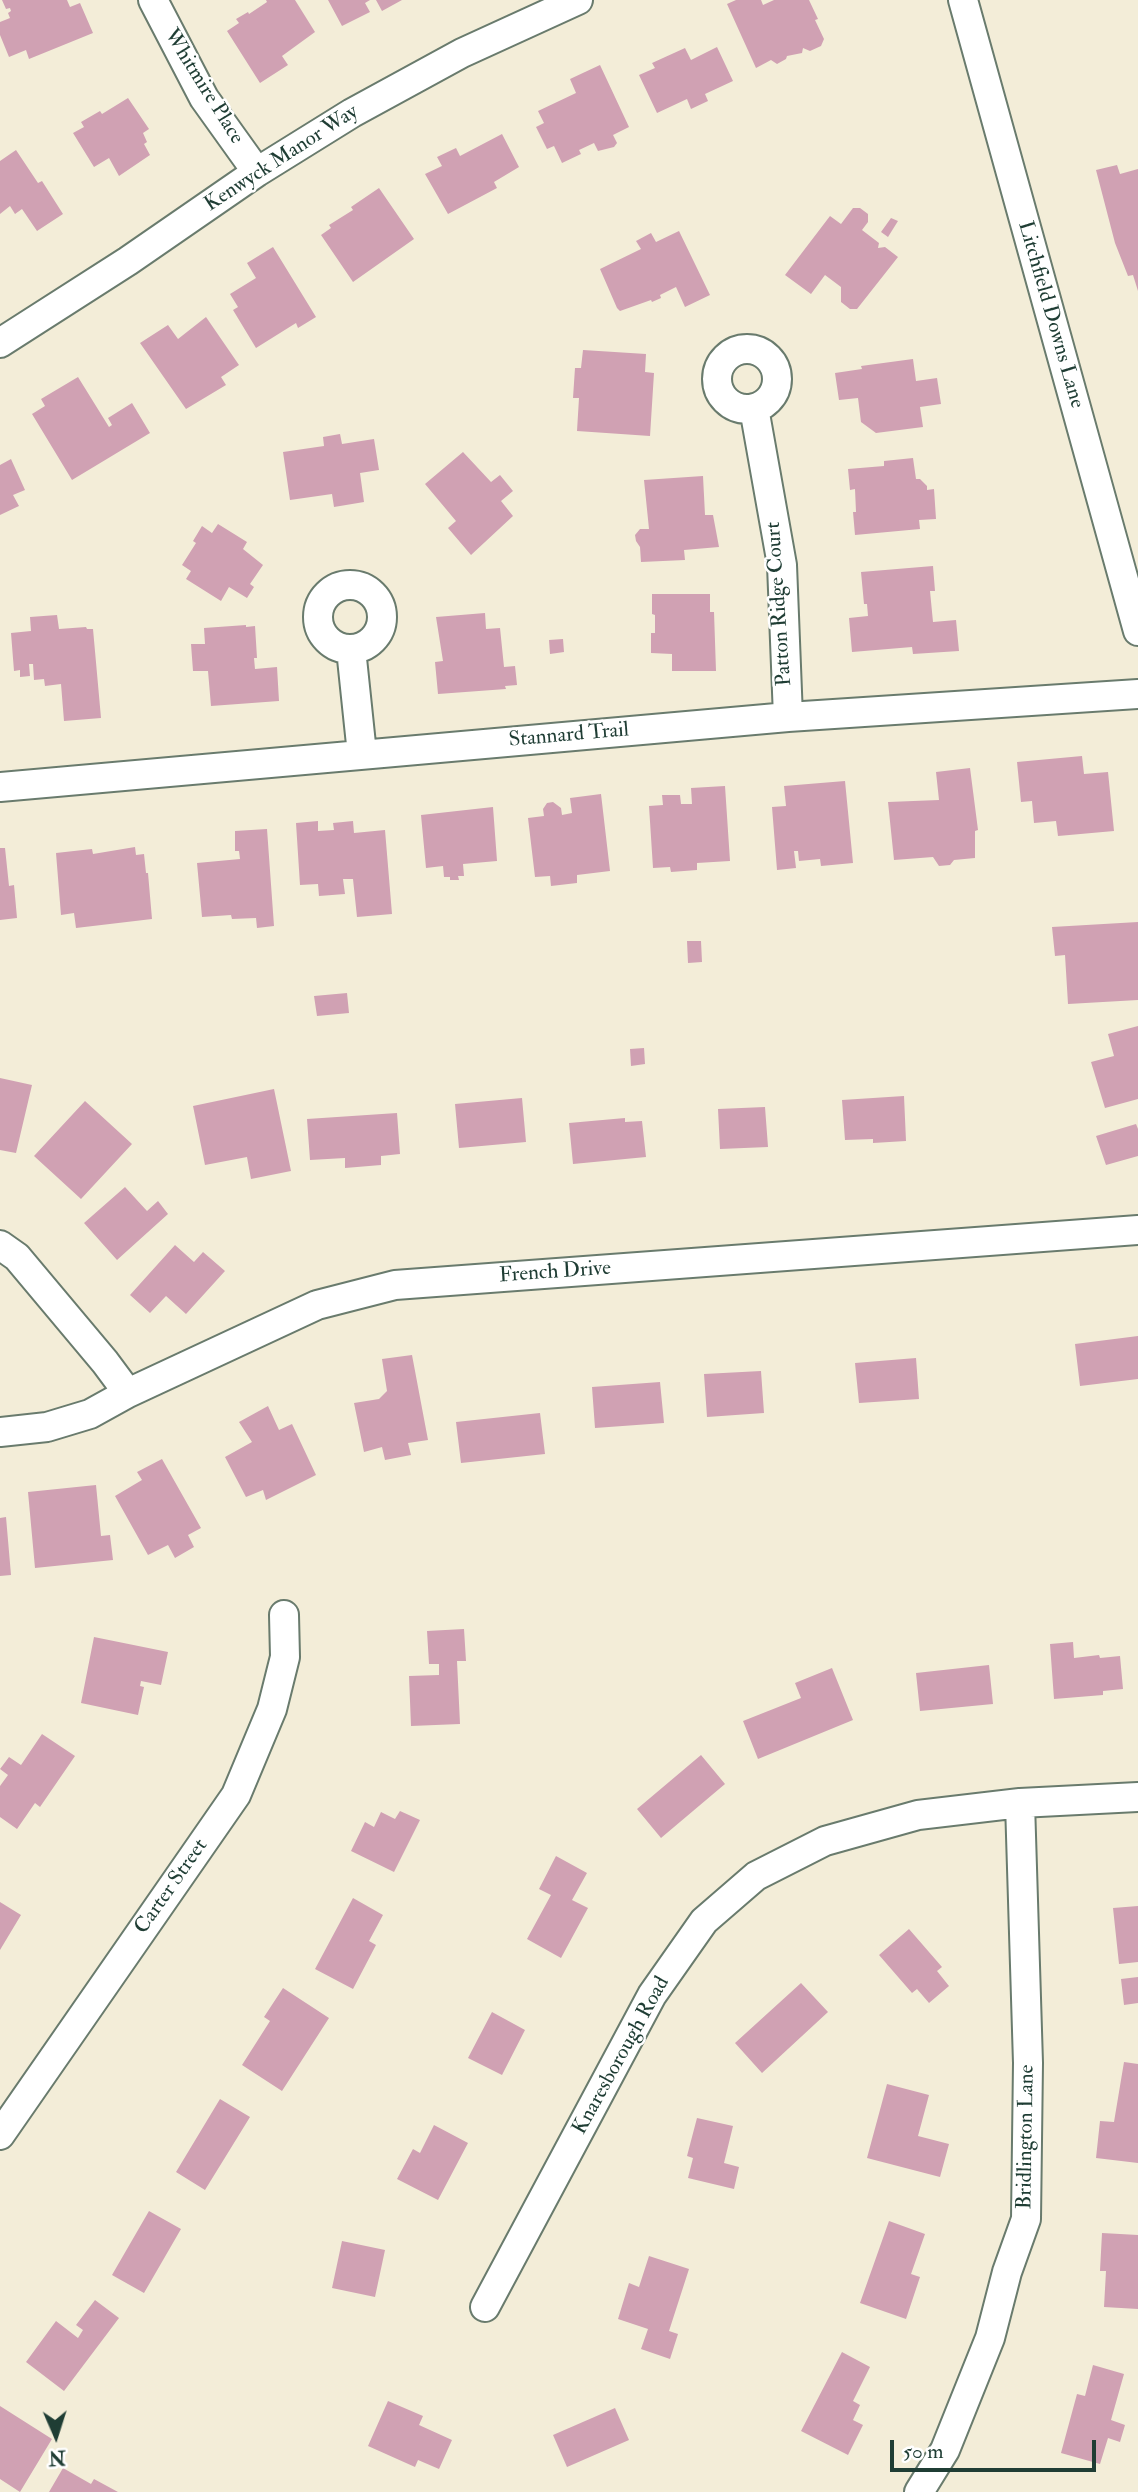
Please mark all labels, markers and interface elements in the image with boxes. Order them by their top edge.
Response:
street label: Whitmire Place [158,25,248,149]
street label: Kenwyck Manor Way [201,100,363,218]
street label: Litchfield Downs Lane [1011,219,1089,411]
street label: Patton Ridge Court [762,521,798,687]
street label: Stannard Trail [508,718,630,754]
street label: French Drive [498,1257,612,1289]
street label: Carter Street [130,1835,214,1939]
street label: Knaresborough Road [568,1973,676,2139]
street label: Bridlington Lane [1013,2064,1041,2210]
north arrow [21,2401,91,2471]
scale bar [893,2426,1100,2470]
text: 50 m [903,2438,944,2465]
text: N [48,2445,66,2469]

